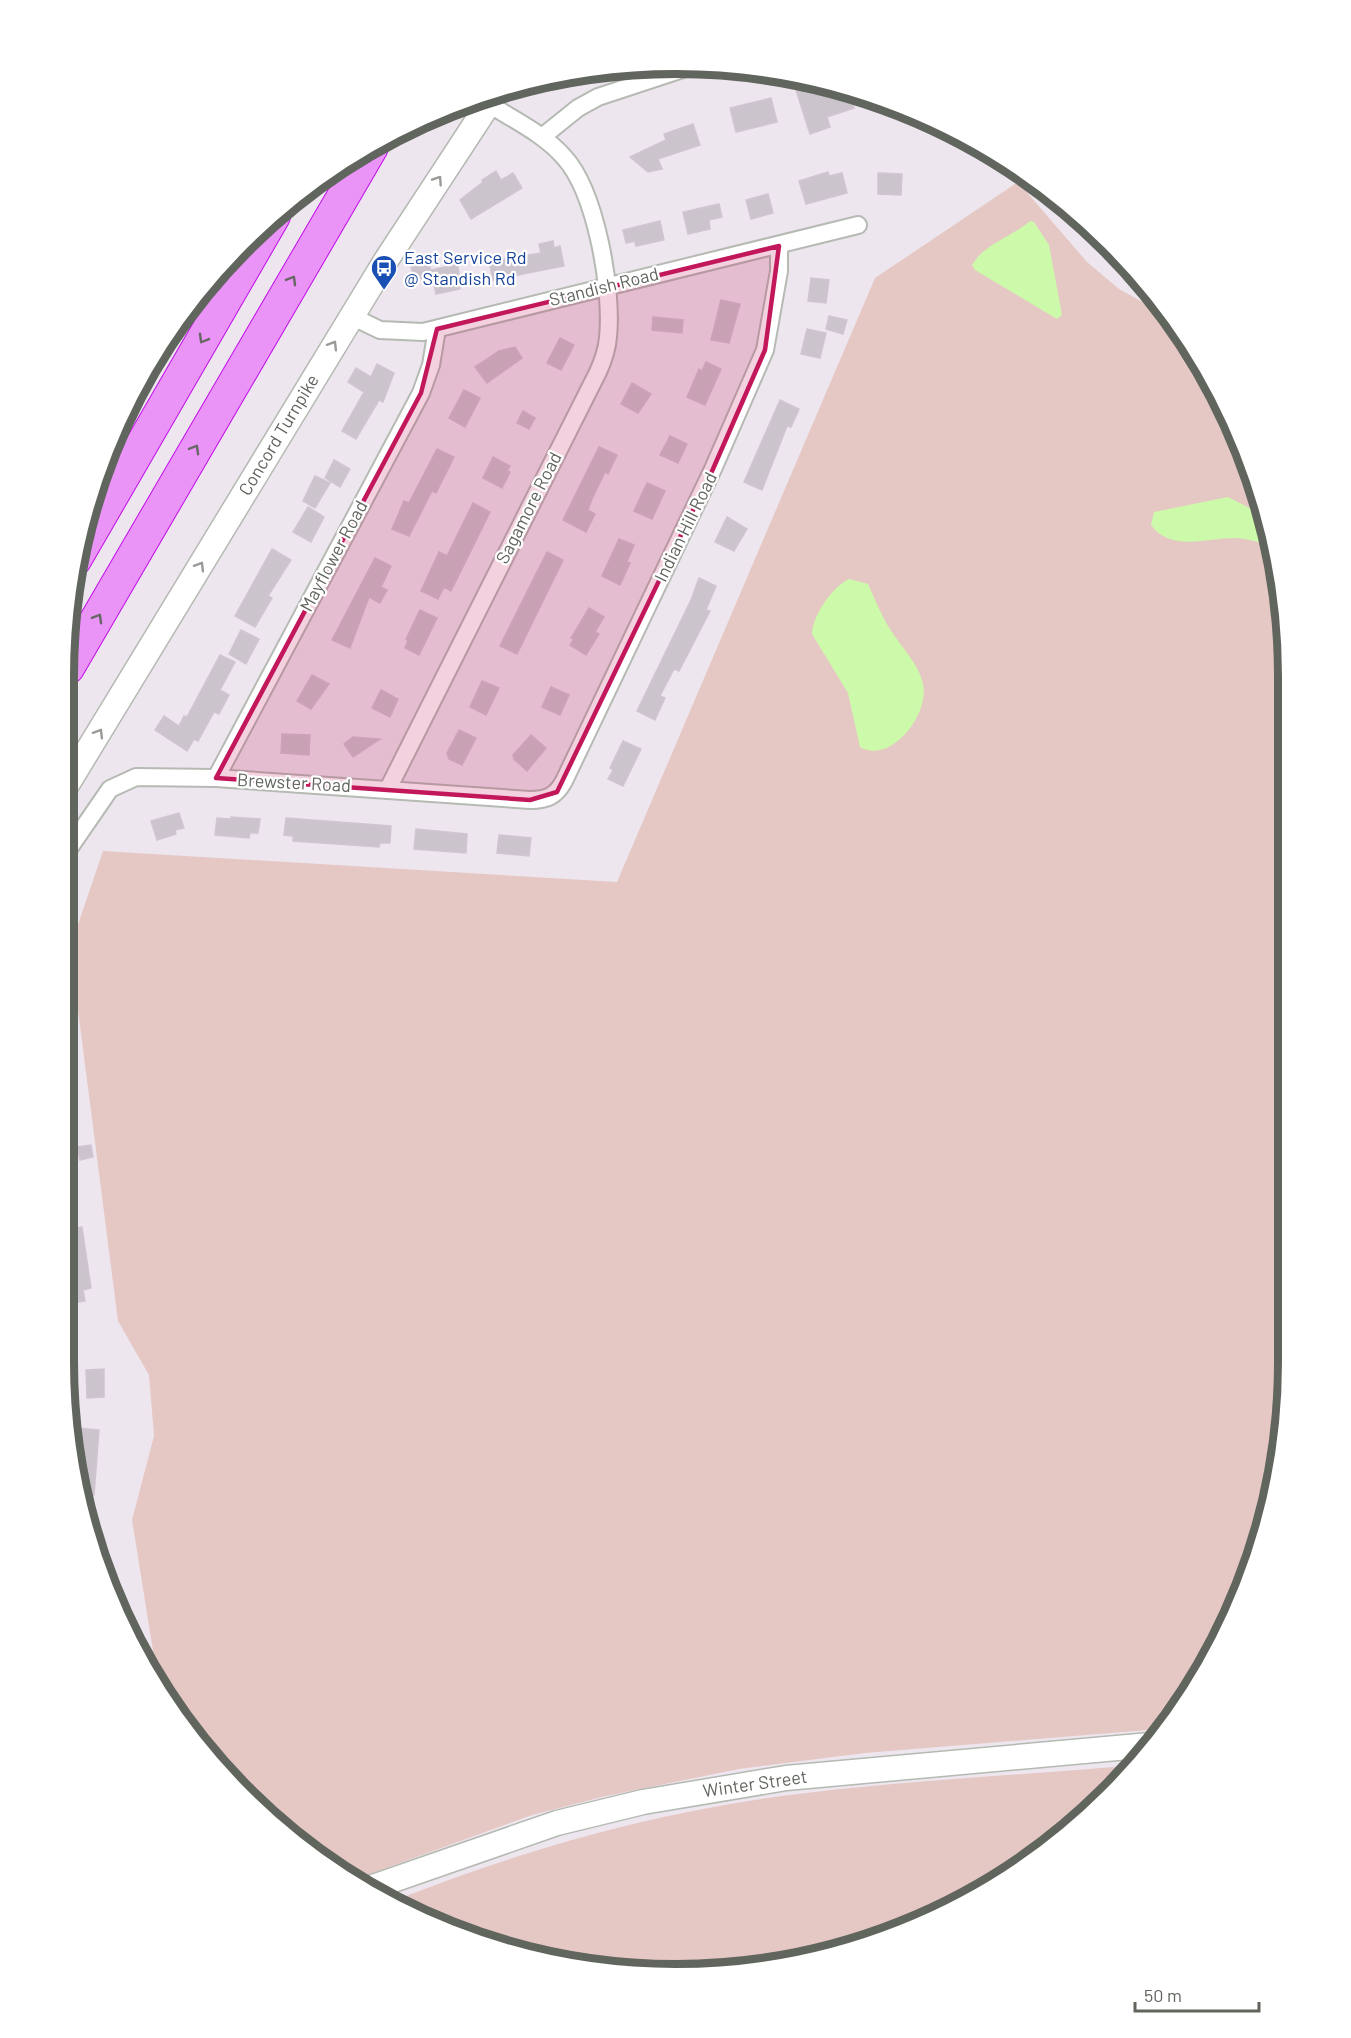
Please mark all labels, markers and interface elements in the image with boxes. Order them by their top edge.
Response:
one-way arrow [430,176,441,187]
place label: East Service Rd @ Standish Rd [404,246,526,289]
bus stop icon: East Service Rd @ Standish Rd [369,253,399,291]
street label: Standish Road [547,262,661,310]
one-way arrow [285,276,297,286]
one-way arrow [199,333,210,343]
one-way arrow [326,341,338,351]
street label: Concord Turnpike [233,370,323,499]
one-way arrow [188,445,199,455]
street label: Sagamore Road [490,448,566,567]
street label: Indian Hill Road [649,468,721,585]
street label: Mayflower Road [295,496,372,615]
one-way arrow [192,562,204,572]
one-way arrow [90,614,102,624]
one-way arrow [91,729,103,739]
street label: Brewster Road [237,768,352,796]
street label: Winter Street [701,1765,809,1801]
scale bar [1135,1975,1260,2013]
text: 50 m [1144,1984,1182,2006]

